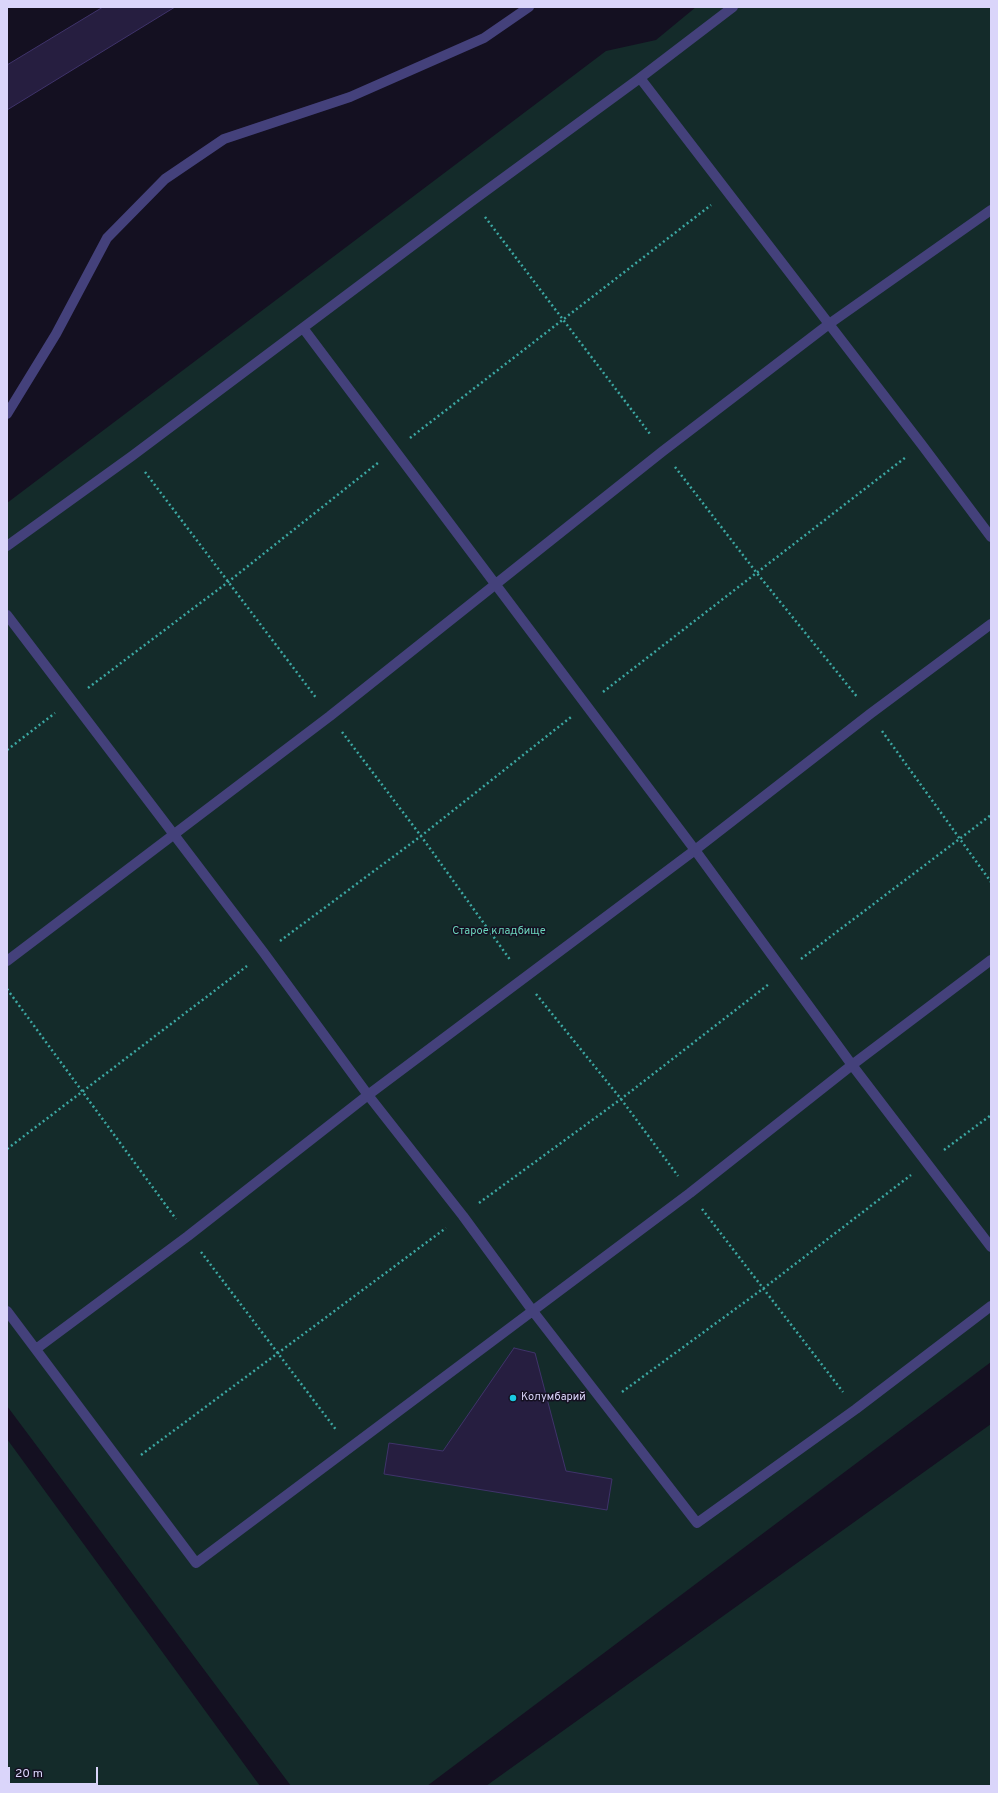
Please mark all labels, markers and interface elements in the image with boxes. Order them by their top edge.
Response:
park label: Старое кладбище [452,925,546,939]
place label: Колумбарий [521,1391,586,1405]
marker: Колумбарий [508,1393,518,1403]
scale bar [10,1759,100,1785]
text: 20 m [15,1766,43,1782]

